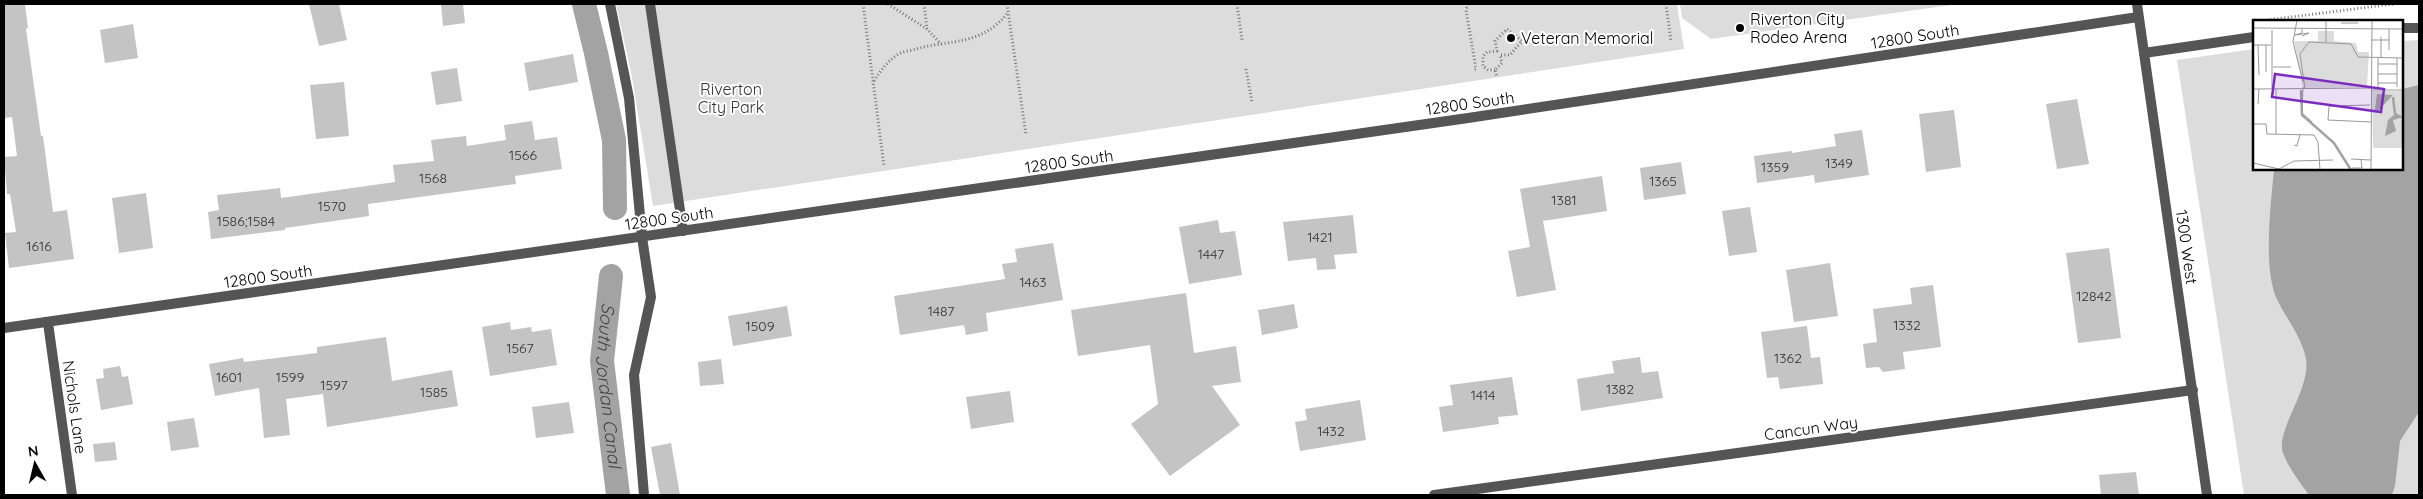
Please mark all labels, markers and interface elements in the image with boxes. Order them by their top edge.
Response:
place label: Riverton City Rodeo Arena [1750,9,1847,47]
street label: 12800 South [1869,19,1961,53]
inset map [2253,20,2403,170]
marker: Riverton City Rodeo Arena [1734,22,1746,34]
place label: Veteran Memorial [1521,28,1653,48]
marker: Veteran Memorial [1505,32,1517,44]
park label: Riverton City Park [698,79,764,117]
street label: 12800 South [1424,87,1516,119]
street label: 12800 South [1023,145,1115,177]
house number: 1566 [509,146,537,164]
house number: 1349 [1825,154,1853,172]
house number: 1359 [1761,158,1789,176]
house number: 1568 [419,169,447,187]
house number: 1365 [1649,172,1677,190]
house number: 1381 [1551,191,1577,209]
house number: 1570 [318,197,346,215]
street label: 12800 South [623,202,715,234]
street label: 1300 West [2172,209,2202,285]
house number: 1586;1584 [217,212,275,230]
house number: 1421 [1307,228,1333,246]
house number: 1616 [26,237,52,255]
house number: 1447 [1198,245,1224,263]
street label: 12800 South [222,260,314,292]
house number: 1463 [1019,273,1047,291]
house number: 12842 [2076,287,2112,305]
water label: South Jordan Canal [590,302,627,471]
house number: 1487 [928,302,954,320]
house number: 1332 [1893,316,1921,334]
house number: 1509 [746,317,775,335]
house number: 1567 [506,339,534,357]
house number: 1362 [1774,349,1802,367]
street label: Nichols Lane [59,359,91,455]
house number: 1601 [216,368,242,386]
house number: 1599 [276,368,304,386]
house number: 1597 [320,376,348,394]
house number: 1382 [1606,380,1634,398]
house number: 1585 [420,383,448,401]
house number: 1414 [1471,386,1495,404]
street label: Cancun Way [1763,412,1859,444]
house number: 1432 [1317,422,1345,440]
north arrow [10,439,60,489]
text: N [27,441,40,461]

